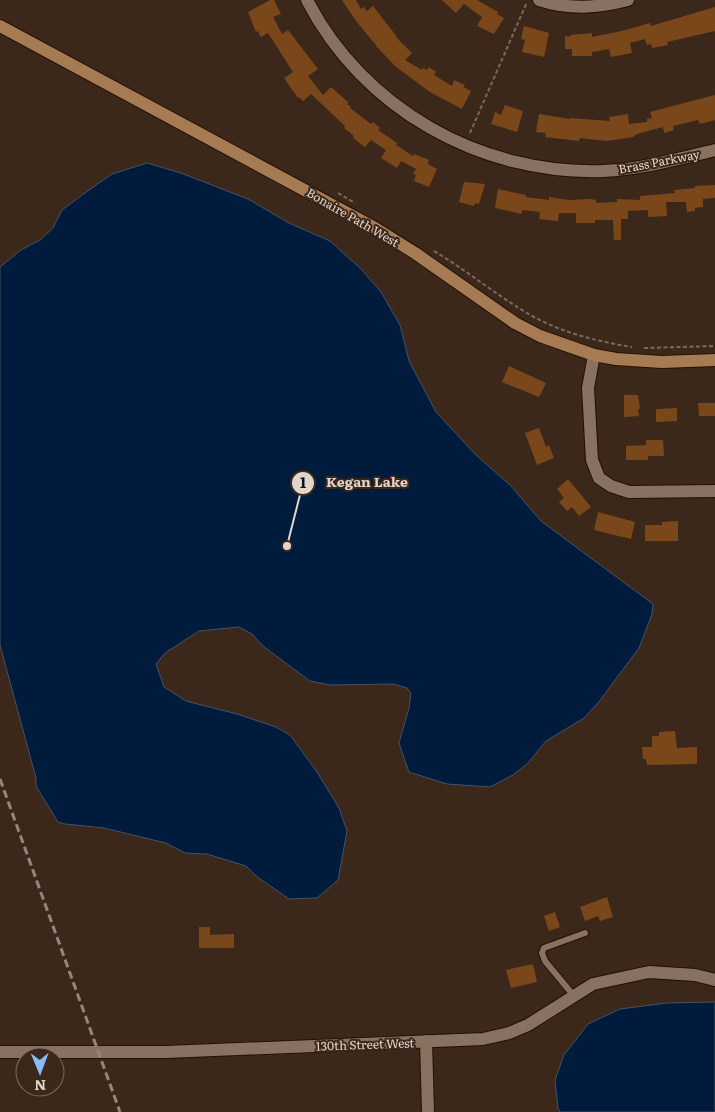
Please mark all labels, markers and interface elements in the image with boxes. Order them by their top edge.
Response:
street label: Brass Parkway [617,144,701,178]
street label: Bonaire Path West [303,183,403,251]
callout: Kegan Lake [291,468,418,497]
text: 1 [300,470,306,493]
text: Kegan Lake [326,471,408,491]
street label: 130th Street West [315,1033,415,1055]
north arrow [15,1047,65,1097]
text: N [34,1076,46,1096]

